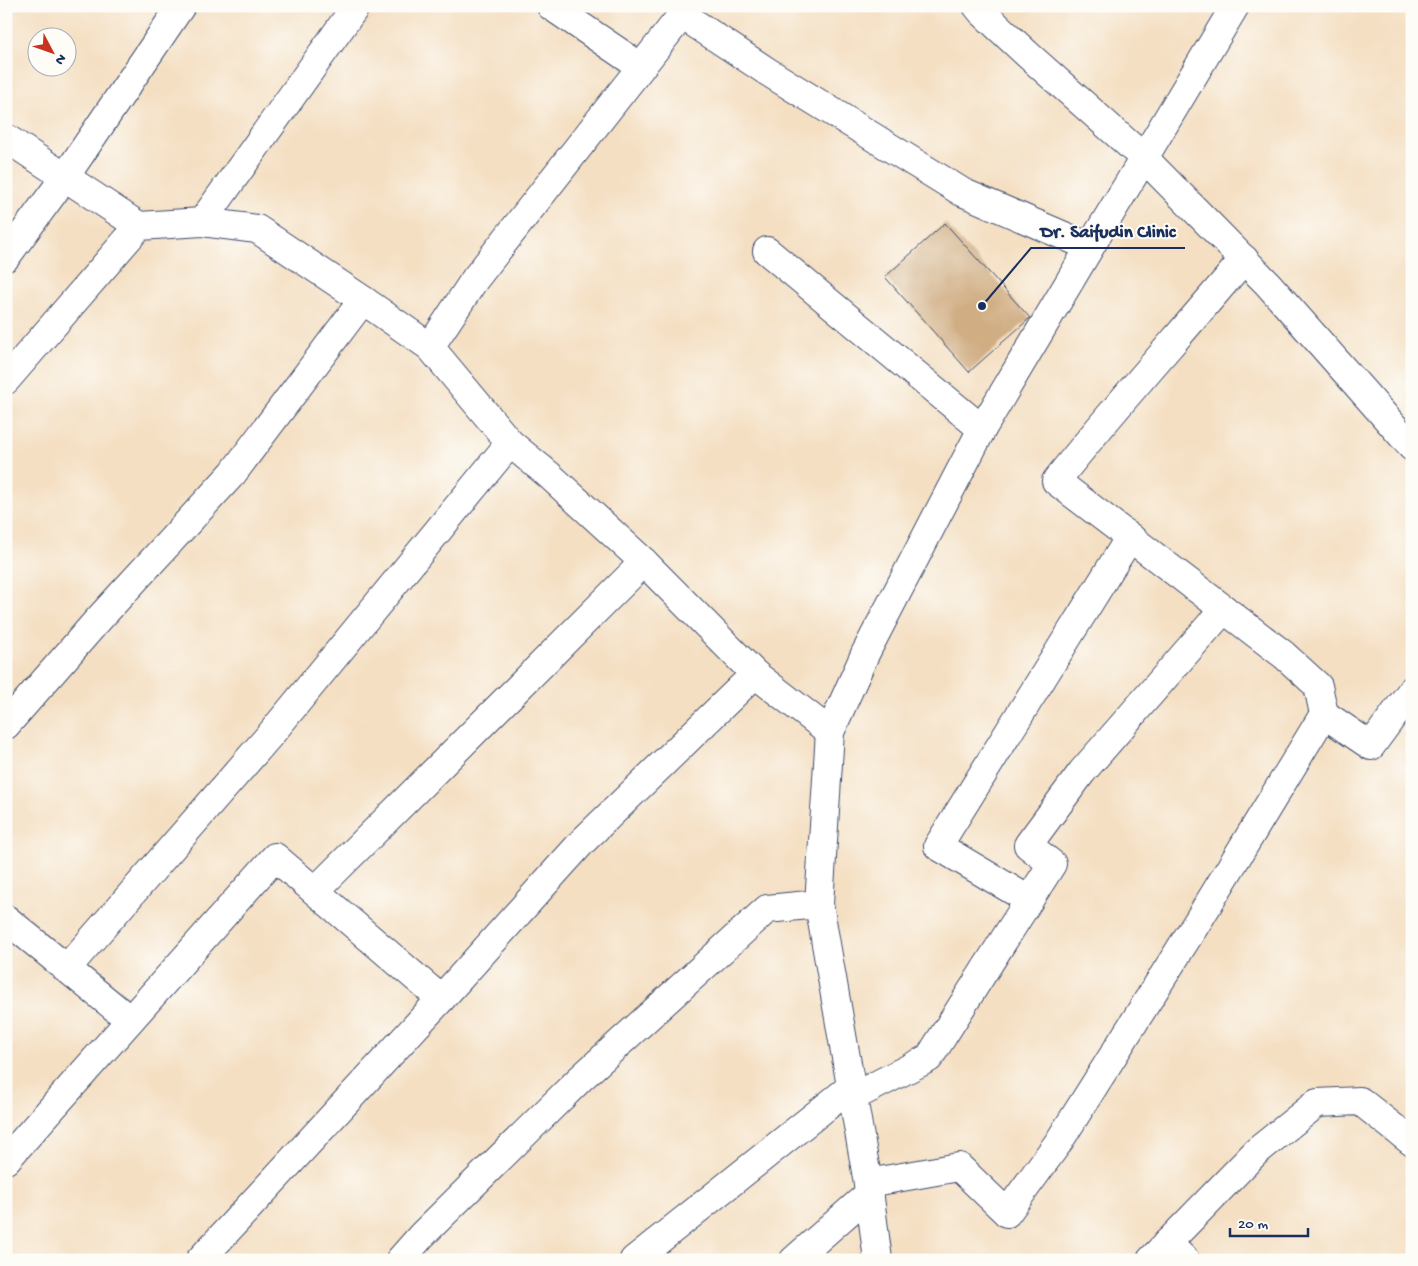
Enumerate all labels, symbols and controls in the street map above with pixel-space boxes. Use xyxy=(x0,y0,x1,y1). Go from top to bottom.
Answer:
north arrow xyxy=(28,28,78,78)
text: N xyxy=(51,50,69,68)
callout: Dr. Saifudin Clinic xyxy=(1031,214,1185,248)
text: Dr. Saifudin Clinic xyxy=(1039,222,1177,245)
scale bar xyxy=(1230,1206,1308,1238)
text: 20 m xyxy=(1238,1216,1268,1234)

